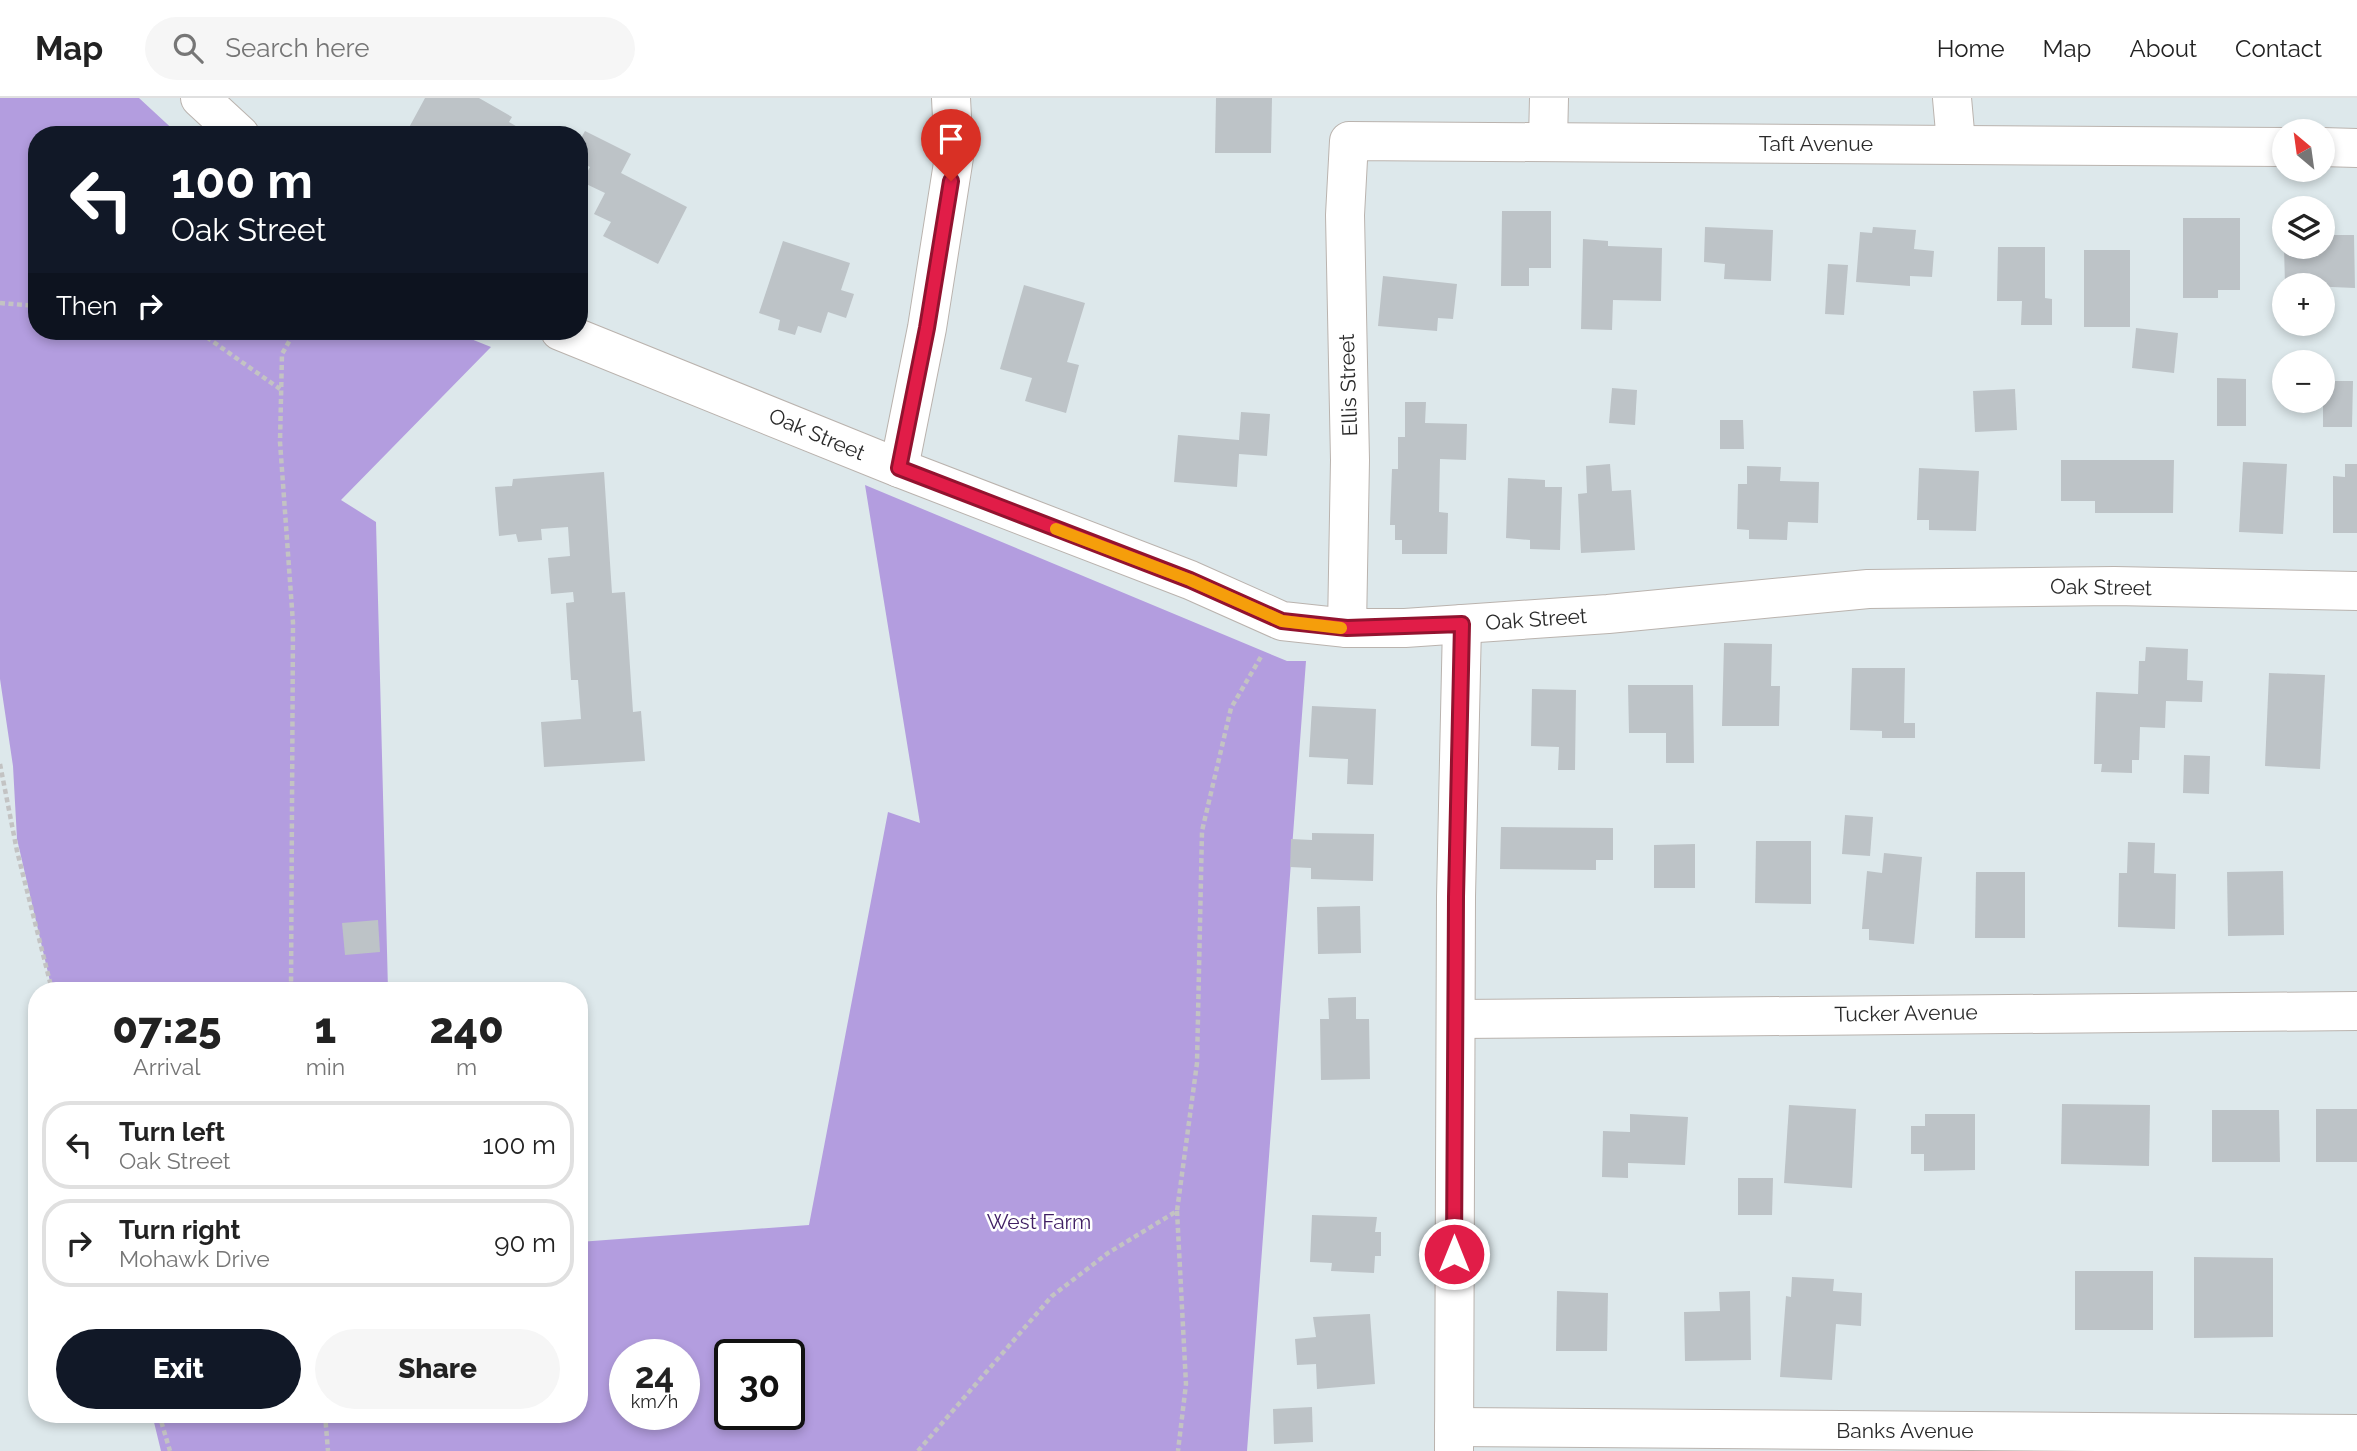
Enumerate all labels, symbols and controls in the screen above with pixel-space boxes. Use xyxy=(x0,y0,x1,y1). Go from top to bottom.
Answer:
search box xyxy=(145,17,635,80)
text: Map xyxy=(35,29,103,68)
icon: search xyxy=(169,29,207,67)
text: Search here xyxy=(225,33,370,63)
text: Home xyxy=(1937,34,2005,63)
text: Map xyxy=(2043,34,2091,63)
text: About xyxy=(2129,34,2197,63)
text: Contact xyxy=(2235,34,2322,63)
pin xyxy=(921,109,981,181)
north arrow xyxy=(2272,119,2334,182)
map controls xyxy=(2272,119,2335,413)
icon: arrive xyxy=(932,120,970,158)
street label: Taft Avenue xyxy=(1759,131,1873,156)
text: 100 m xyxy=(171,152,313,209)
icon: left xyxy=(56,154,147,245)
button: layers xyxy=(2272,196,2335,259)
text: Oak Street xyxy=(171,211,326,248)
button: + xyxy=(2272,273,2335,336)
icon: right xyxy=(131,287,169,325)
text: Then xyxy=(56,291,117,321)
street label: Ellis Street xyxy=(1334,333,1362,437)
button: − xyxy=(2272,350,2335,413)
street label: Oak Street xyxy=(765,403,869,465)
street label: Oak Street xyxy=(2050,574,2152,600)
street label: Oak Street xyxy=(1484,603,1588,635)
street label: Tucker Avenue xyxy=(1834,999,1978,1027)
text: 07:25 xyxy=(112,1004,221,1053)
text: 1 xyxy=(315,1004,336,1053)
text: 240 xyxy=(429,1004,504,1053)
text: Arrival xyxy=(133,1053,201,1080)
text: min xyxy=(306,1053,345,1080)
text: m xyxy=(456,1053,477,1080)
text: Turn left xyxy=(119,1117,225,1147)
icon: left xyxy=(60,1126,98,1164)
text: 100 m xyxy=(483,1130,556,1160)
text: Oak Street xyxy=(119,1147,231,1174)
park label: West Farm xyxy=(987,1209,1091,1234)
text: Turn right xyxy=(119,1215,240,1245)
position arrow xyxy=(1417,1217,1491,1291)
icon: right xyxy=(60,1224,98,1262)
text: 90 m xyxy=(494,1228,556,1258)
text: Mohawk Drive xyxy=(119,1245,270,1272)
button: Exit xyxy=(56,1329,301,1409)
button: Share xyxy=(315,1329,560,1409)
speed limit sign: 30 xyxy=(714,1339,805,1430)
text: 24 xyxy=(635,1355,674,1396)
text: km/h xyxy=(631,1391,678,1412)
street label: Banks Avenue xyxy=(1836,1418,1974,1443)

